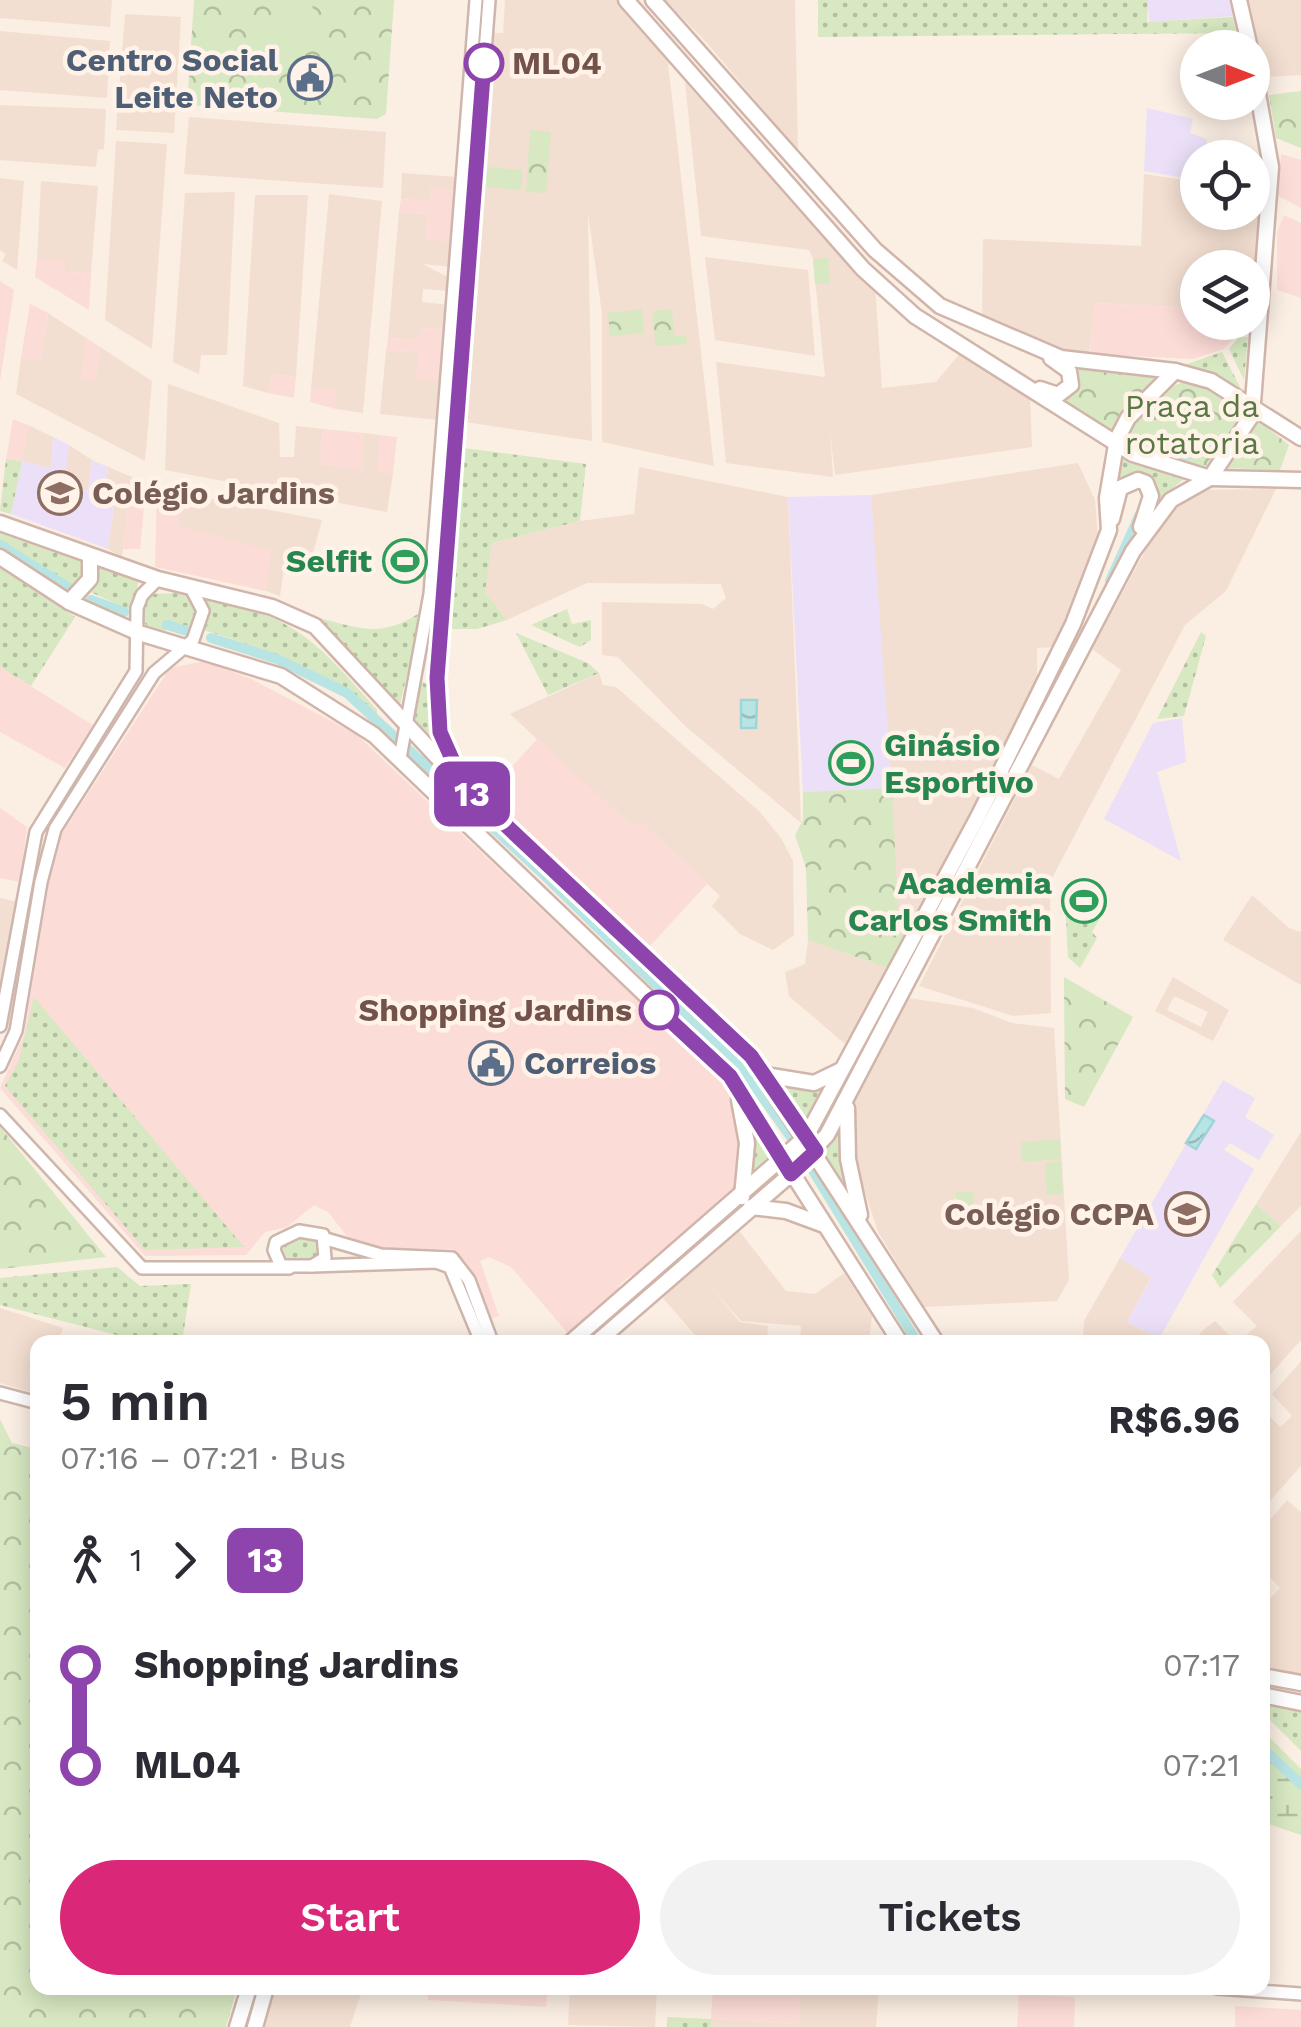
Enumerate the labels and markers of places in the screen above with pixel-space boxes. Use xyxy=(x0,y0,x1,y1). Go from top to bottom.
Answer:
place label: Centro Social Leite Neto xyxy=(66,41,279,116)
marker: ML04 xyxy=(465,44,503,82)
place label: ML04 xyxy=(512,44,602,82)
public building icon: Centro Social Leite Neto xyxy=(287,55,333,101)
school or university icon: Colégio Jardins xyxy=(37,470,83,516)
place label: Colégio Jardins xyxy=(92,474,335,512)
sports icon: Selfit xyxy=(382,538,428,584)
place label: Selfit xyxy=(286,542,372,580)
place label: Ginásio Esportivo xyxy=(884,726,1034,801)
sports icon: Ginásio Esportivo xyxy=(828,740,874,786)
place label: Academia Carlos Smith xyxy=(848,864,1052,939)
sports icon: Academia Carlos Smith xyxy=(1061,878,1107,924)
place label: Shopping Jardins xyxy=(359,991,632,1029)
marker: Shopping Jardins xyxy=(640,991,678,1029)
public building icon: Correios xyxy=(468,1040,514,1086)
place label: Correios xyxy=(524,1044,656,1082)
school or university icon: Colégio CCPA xyxy=(1164,1191,1210,1237)
place label: Colégio CCPA xyxy=(944,1195,1154,1233)

